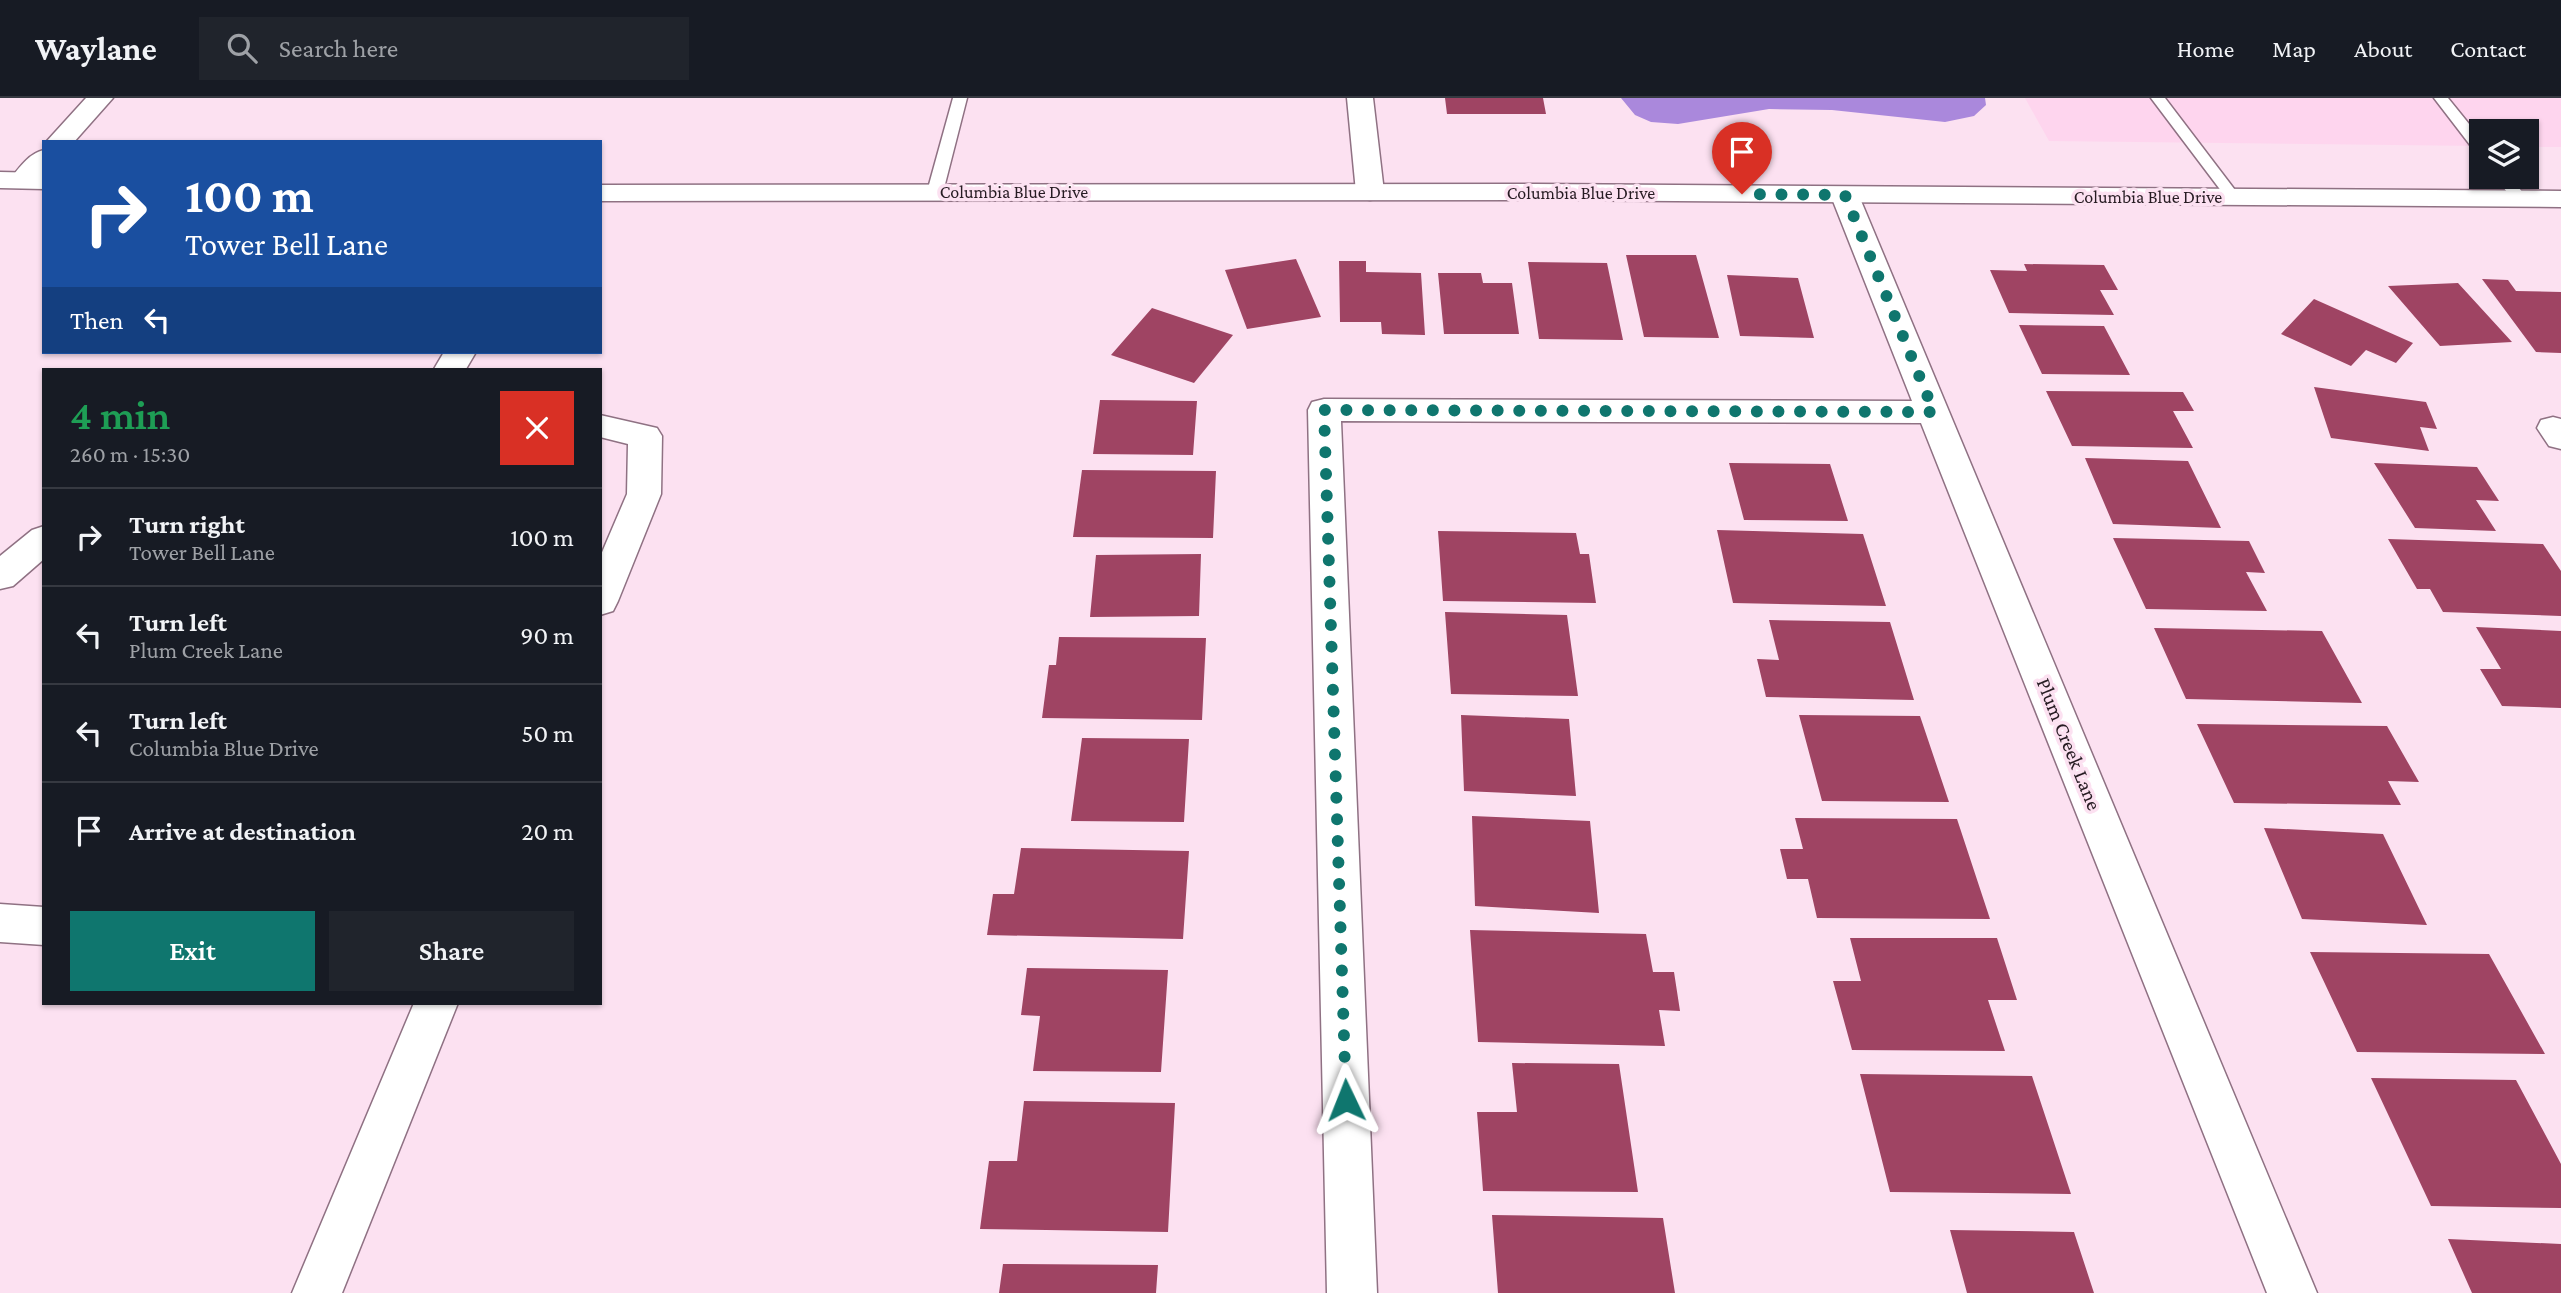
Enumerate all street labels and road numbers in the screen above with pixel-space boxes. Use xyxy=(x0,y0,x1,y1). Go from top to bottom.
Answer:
street label: Columbia Blue Drive xyxy=(940,182,1088,202)
street label: Columbia Blue Drive xyxy=(1507,183,1655,203)
street label: Columbia Blue Drive xyxy=(2074,187,2222,207)
street label: Plum Creek Lane xyxy=(2032,674,2106,814)

